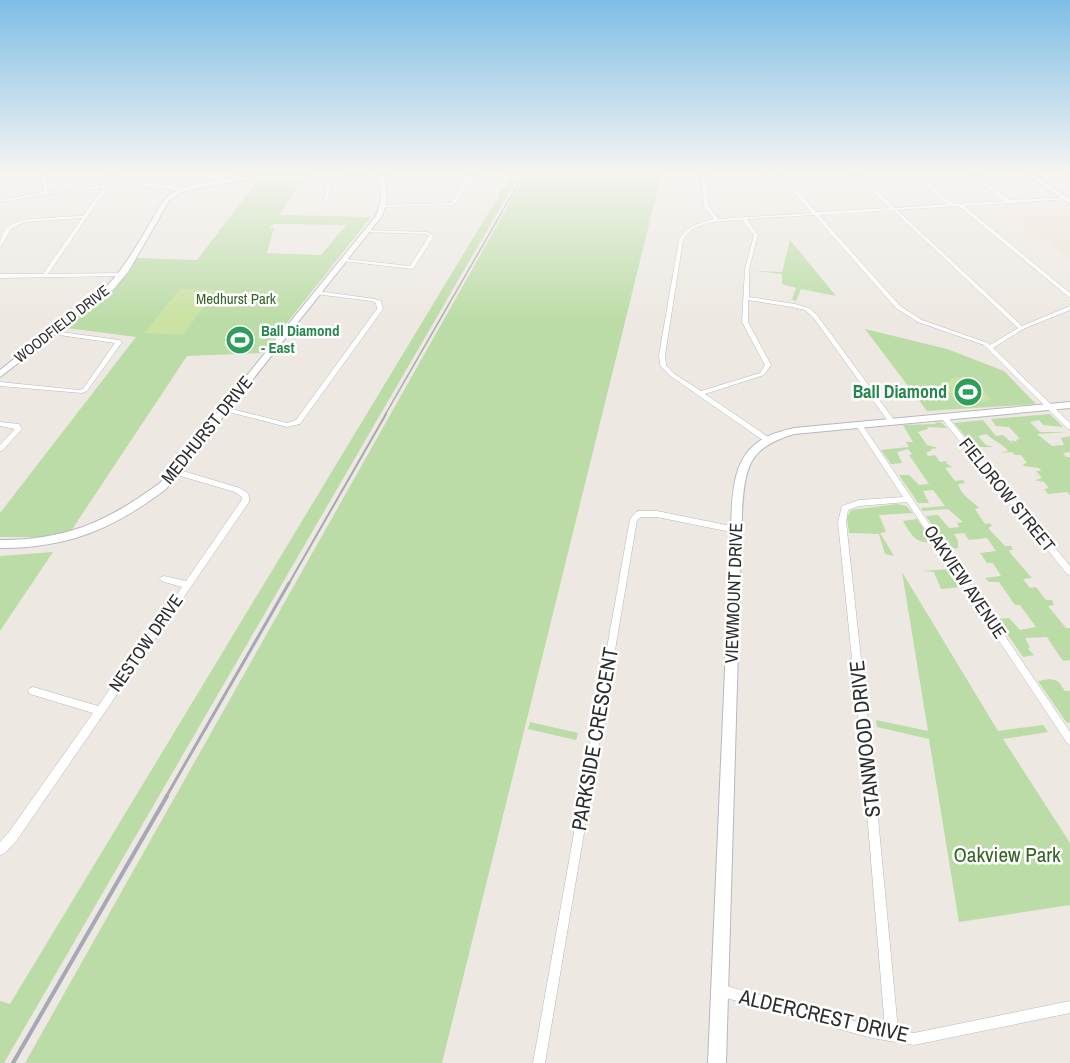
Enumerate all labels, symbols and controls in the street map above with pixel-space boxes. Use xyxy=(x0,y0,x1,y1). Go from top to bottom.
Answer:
street label: WOODFIELD DRIVE xyxy=(10,280,114,367)
park label: Medhurst Park xyxy=(196,288,277,309)
place label: Ball Diamond - East xyxy=(261,320,340,358)
sports icon: Ball Diamond - East xyxy=(224,324,256,356)
street label: MEDHURST DRIVE xyxy=(155,370,258,489)
sports icon: Ball Diamond xyxy=(952,376,984,408)
place label: Ball Diamond xyxy=(853,379,947,404)
street label: FIELDROW STREET xyxy=(954,432,1061,557)
street label: OAKVIEW AVENUE xyxy=(918,520,1013,643)
street label: VIEWMOUNT DRIVE xyxy=(719,522,748,664)
street label: NESTOW DRIVE xyxy=(103,589,188,696)
street label: PARKSIDE CRESCENT xyxy=(564,645,625,833)
street label: STANWOOD DRIVE xyxy=(842,659,887,819)
park label: Oakview Park xyxy=(953,840,1061,869)
street label: ALDERCREST DRIVE xyxy=(736,982,912,1049)

